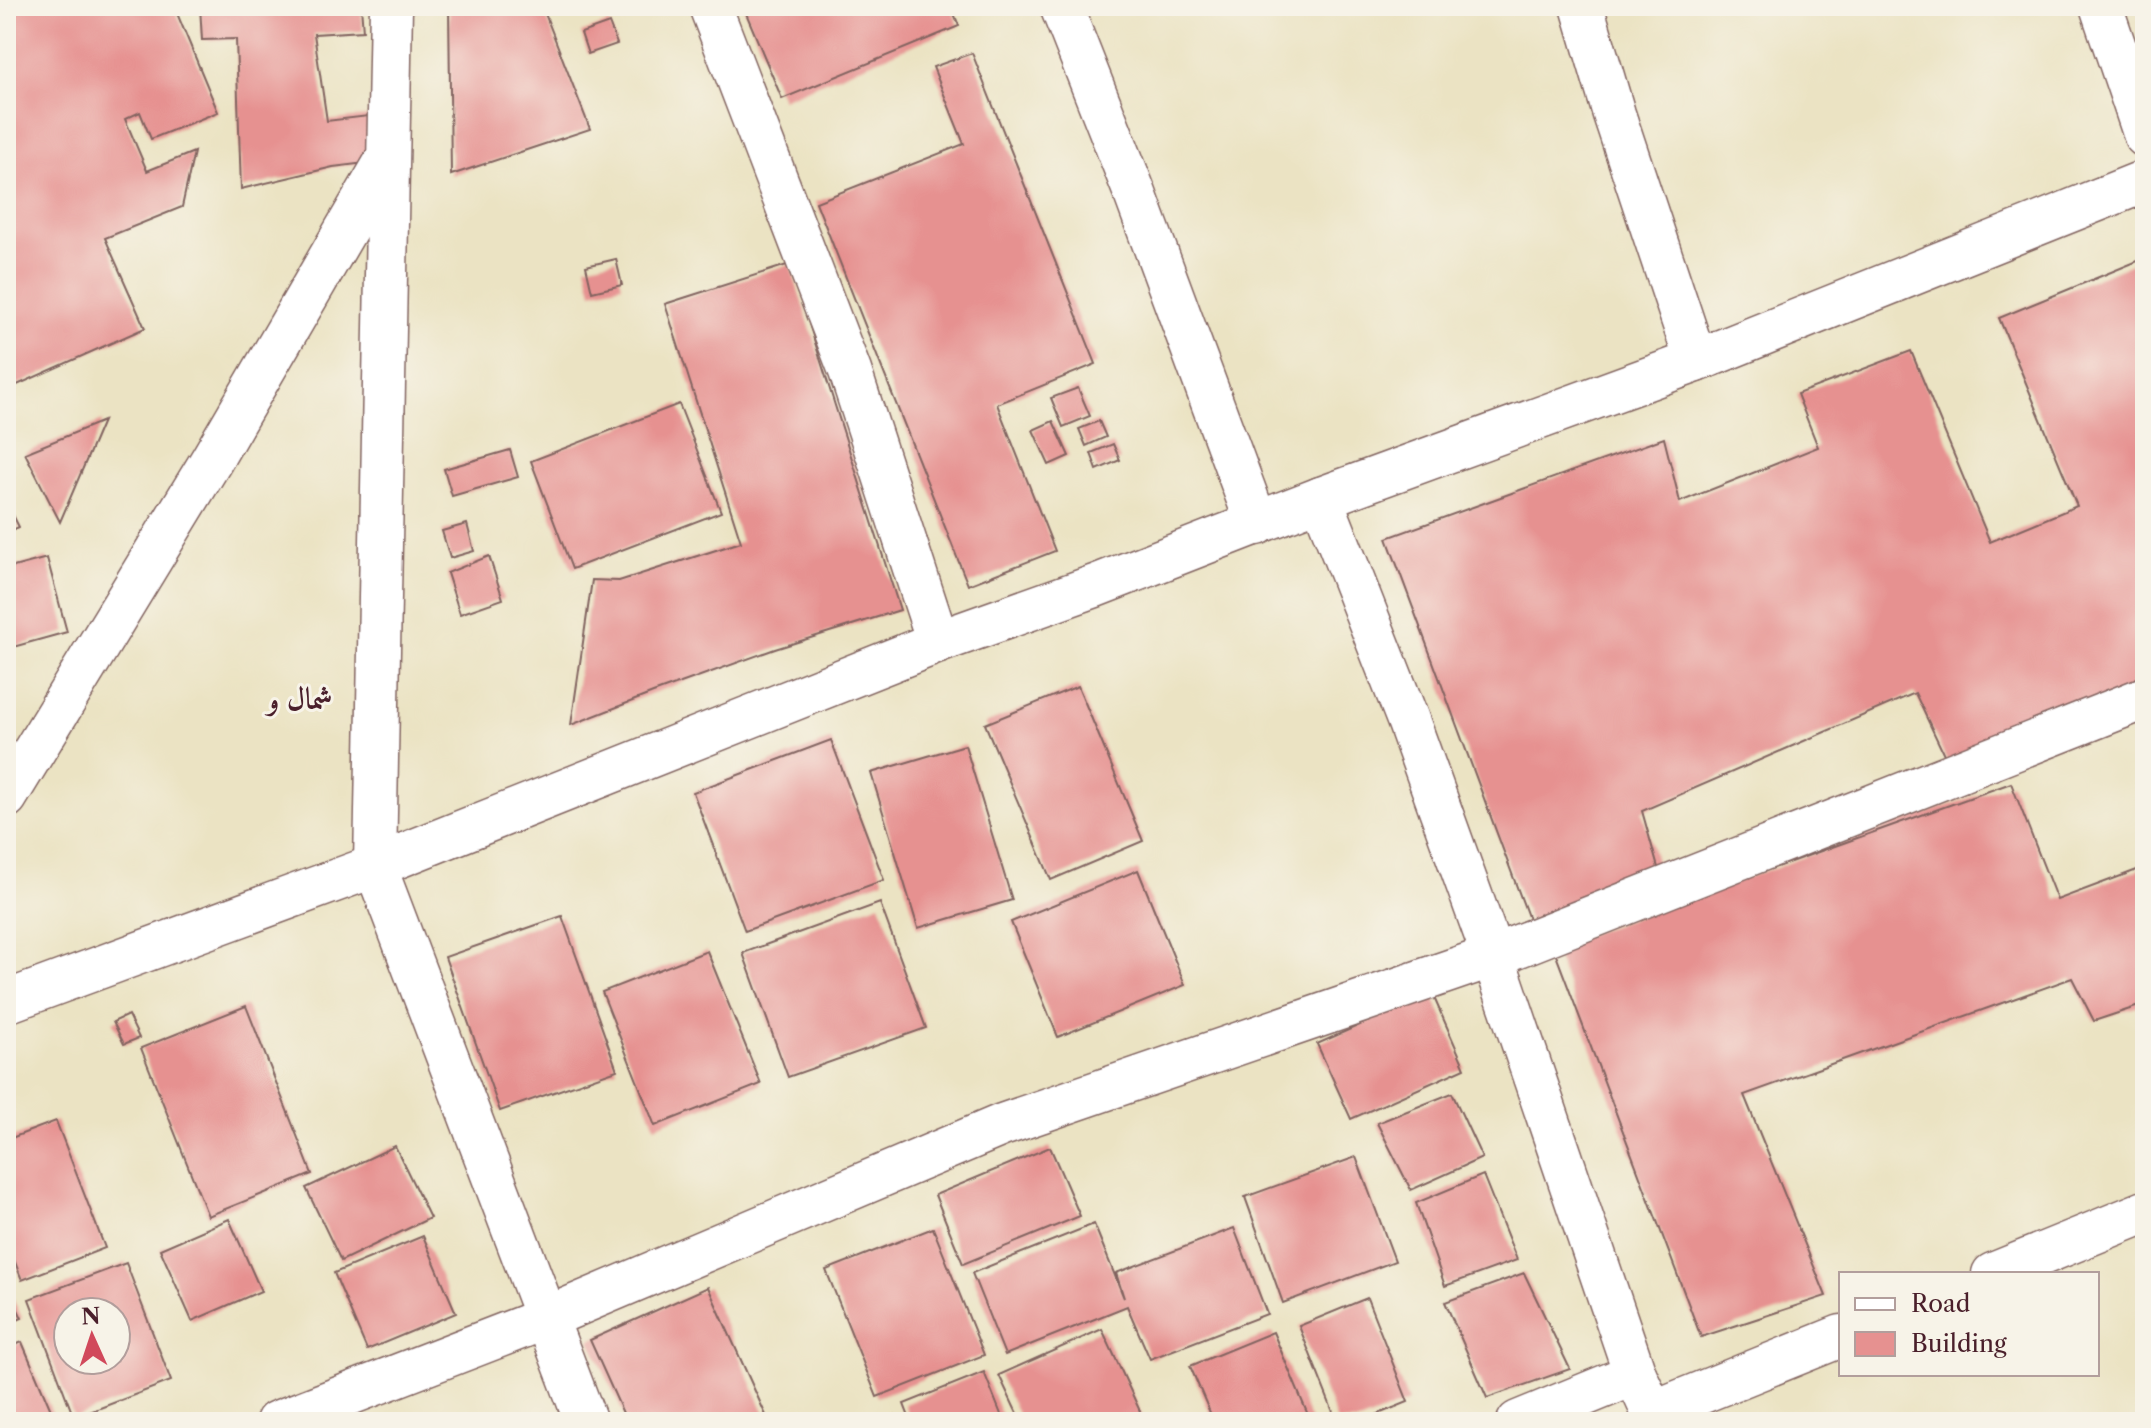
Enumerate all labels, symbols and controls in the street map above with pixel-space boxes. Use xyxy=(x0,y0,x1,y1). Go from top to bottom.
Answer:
district label: شمال و xyxy=(264,680,333,717)
legend xyxy=(1839,1272,2099,1376)
text: Road xyxy=(1911,1289,1971,1318)
north arrow xyxy=(52,1296,132,1376)
text: N xyxy=(81,1303,101,1331)
text: Building xyxy=(1911,1329,2007,1358)

